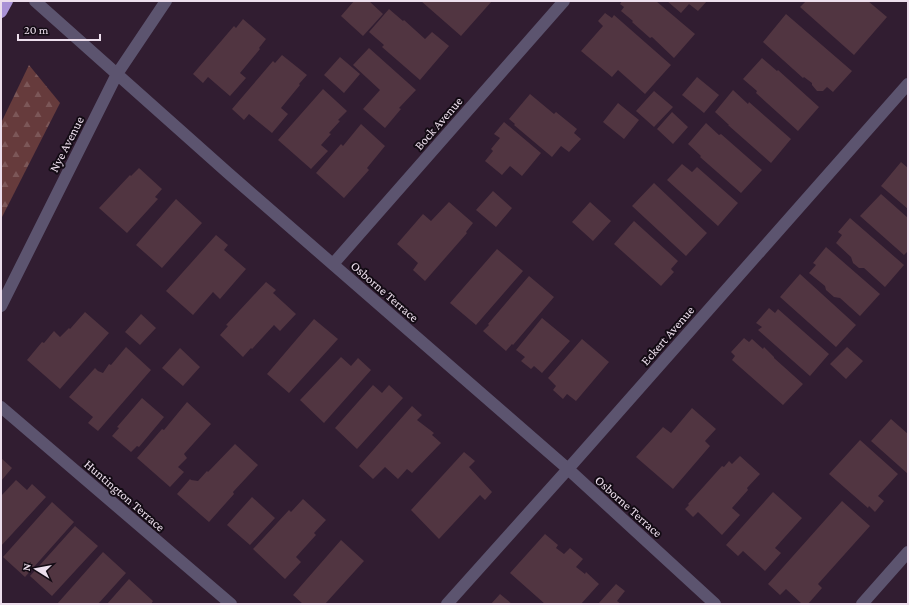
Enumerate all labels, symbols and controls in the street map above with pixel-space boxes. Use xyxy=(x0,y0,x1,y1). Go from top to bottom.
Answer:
scale bar xyxy=(18,16,100,42)
text: 20 m xyxy=(24,23,49,37)
street label: Bock Avenue xyxy=(411,93,466,153)
street label: Nye Avenue xyxy=(46,114,87,175)
street label: Osborne Terrace xyxy=(348,258,422,325)
street label: Eckert Avenue xyxy=(637,302,697,368)
street label: Huntington Terrace xyxy=(81,456,168,535)
street label: Osborne Terrace xyxy=(592,472,665,541)
north arrow xyxy=(16,549,56,589)
text: N xyxy=(20,562,33,572)

